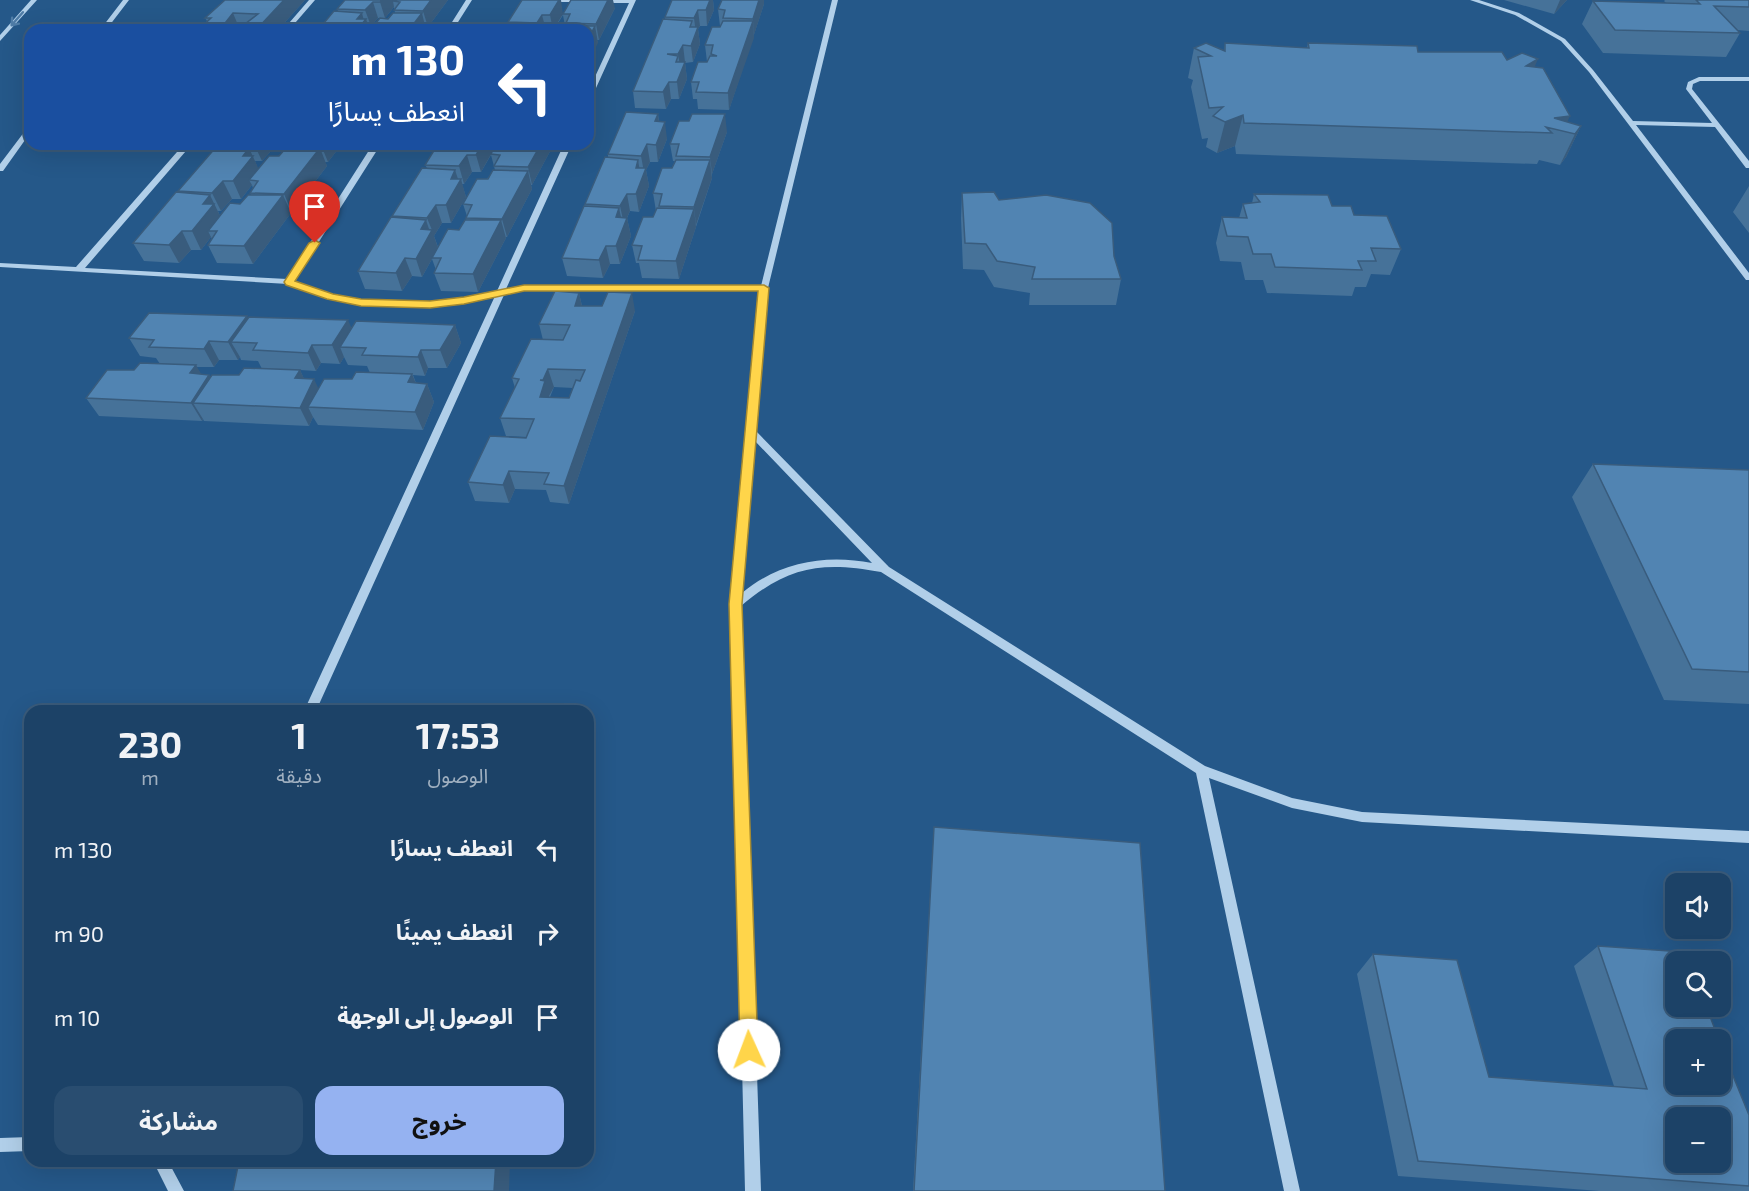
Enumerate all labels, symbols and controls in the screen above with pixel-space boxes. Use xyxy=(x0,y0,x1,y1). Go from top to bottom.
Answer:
one-way arrow xyxy=(10,12,24,27)
text: 130 m xyxy=(350,33,465,83)
icon: left xyxy=(486,48,564,126)
text: انعطف يسارًا xyxy=(328,94,465,126)
pin xyxy=(289,181,340,243)
icon: arrive xyxy=(298,190,331,223)
text: 1 xyxy=(291,713,307,756)
text: 17:53 xyxy=(416,713,500,756)
text: 230 xyxy=(118,722,182,765)
text: دقيقة xyxy=(276,763,322,787)
text: الوصول xyxy=(427,763,488,787)
text: m xyxy=(141,765,159,789)
icon: left xyxy=(531,833,564,866)
text: انعطف يسارًا xyxy=(390,834,513,860)
text: 130 m xyxy=(54,836,112,862)
map controls xyxy=(1665,873,1731,1173)
button: sound xyxy=(1665,873,1731,939)
icon: right xyxy=(531,917,564,950)
text: انعطف يمينًا xyxy=(396,918,513,944)
text: 90 m xyxy=(54,920,104,946)
button: search xyxy=(1665,951,1731,1017)
icon: arrive xyxy=(531,1001,564,1034)
text: الوصول إلى الوجهة xyxy=(337,1002,513,1028)
text: 10 m xyxy=(54,1004,100,1030)
position arrow xyxy=(717,1018,781,1082)
button: + xyxy=(1665,1029,1731,1095)
button: مشاركة xyxy=(54,1086,303,1155)
button: خروج xyxy=(315,1086,564,1155)
button: − xyxy=(1665,1107,1731,1173)

